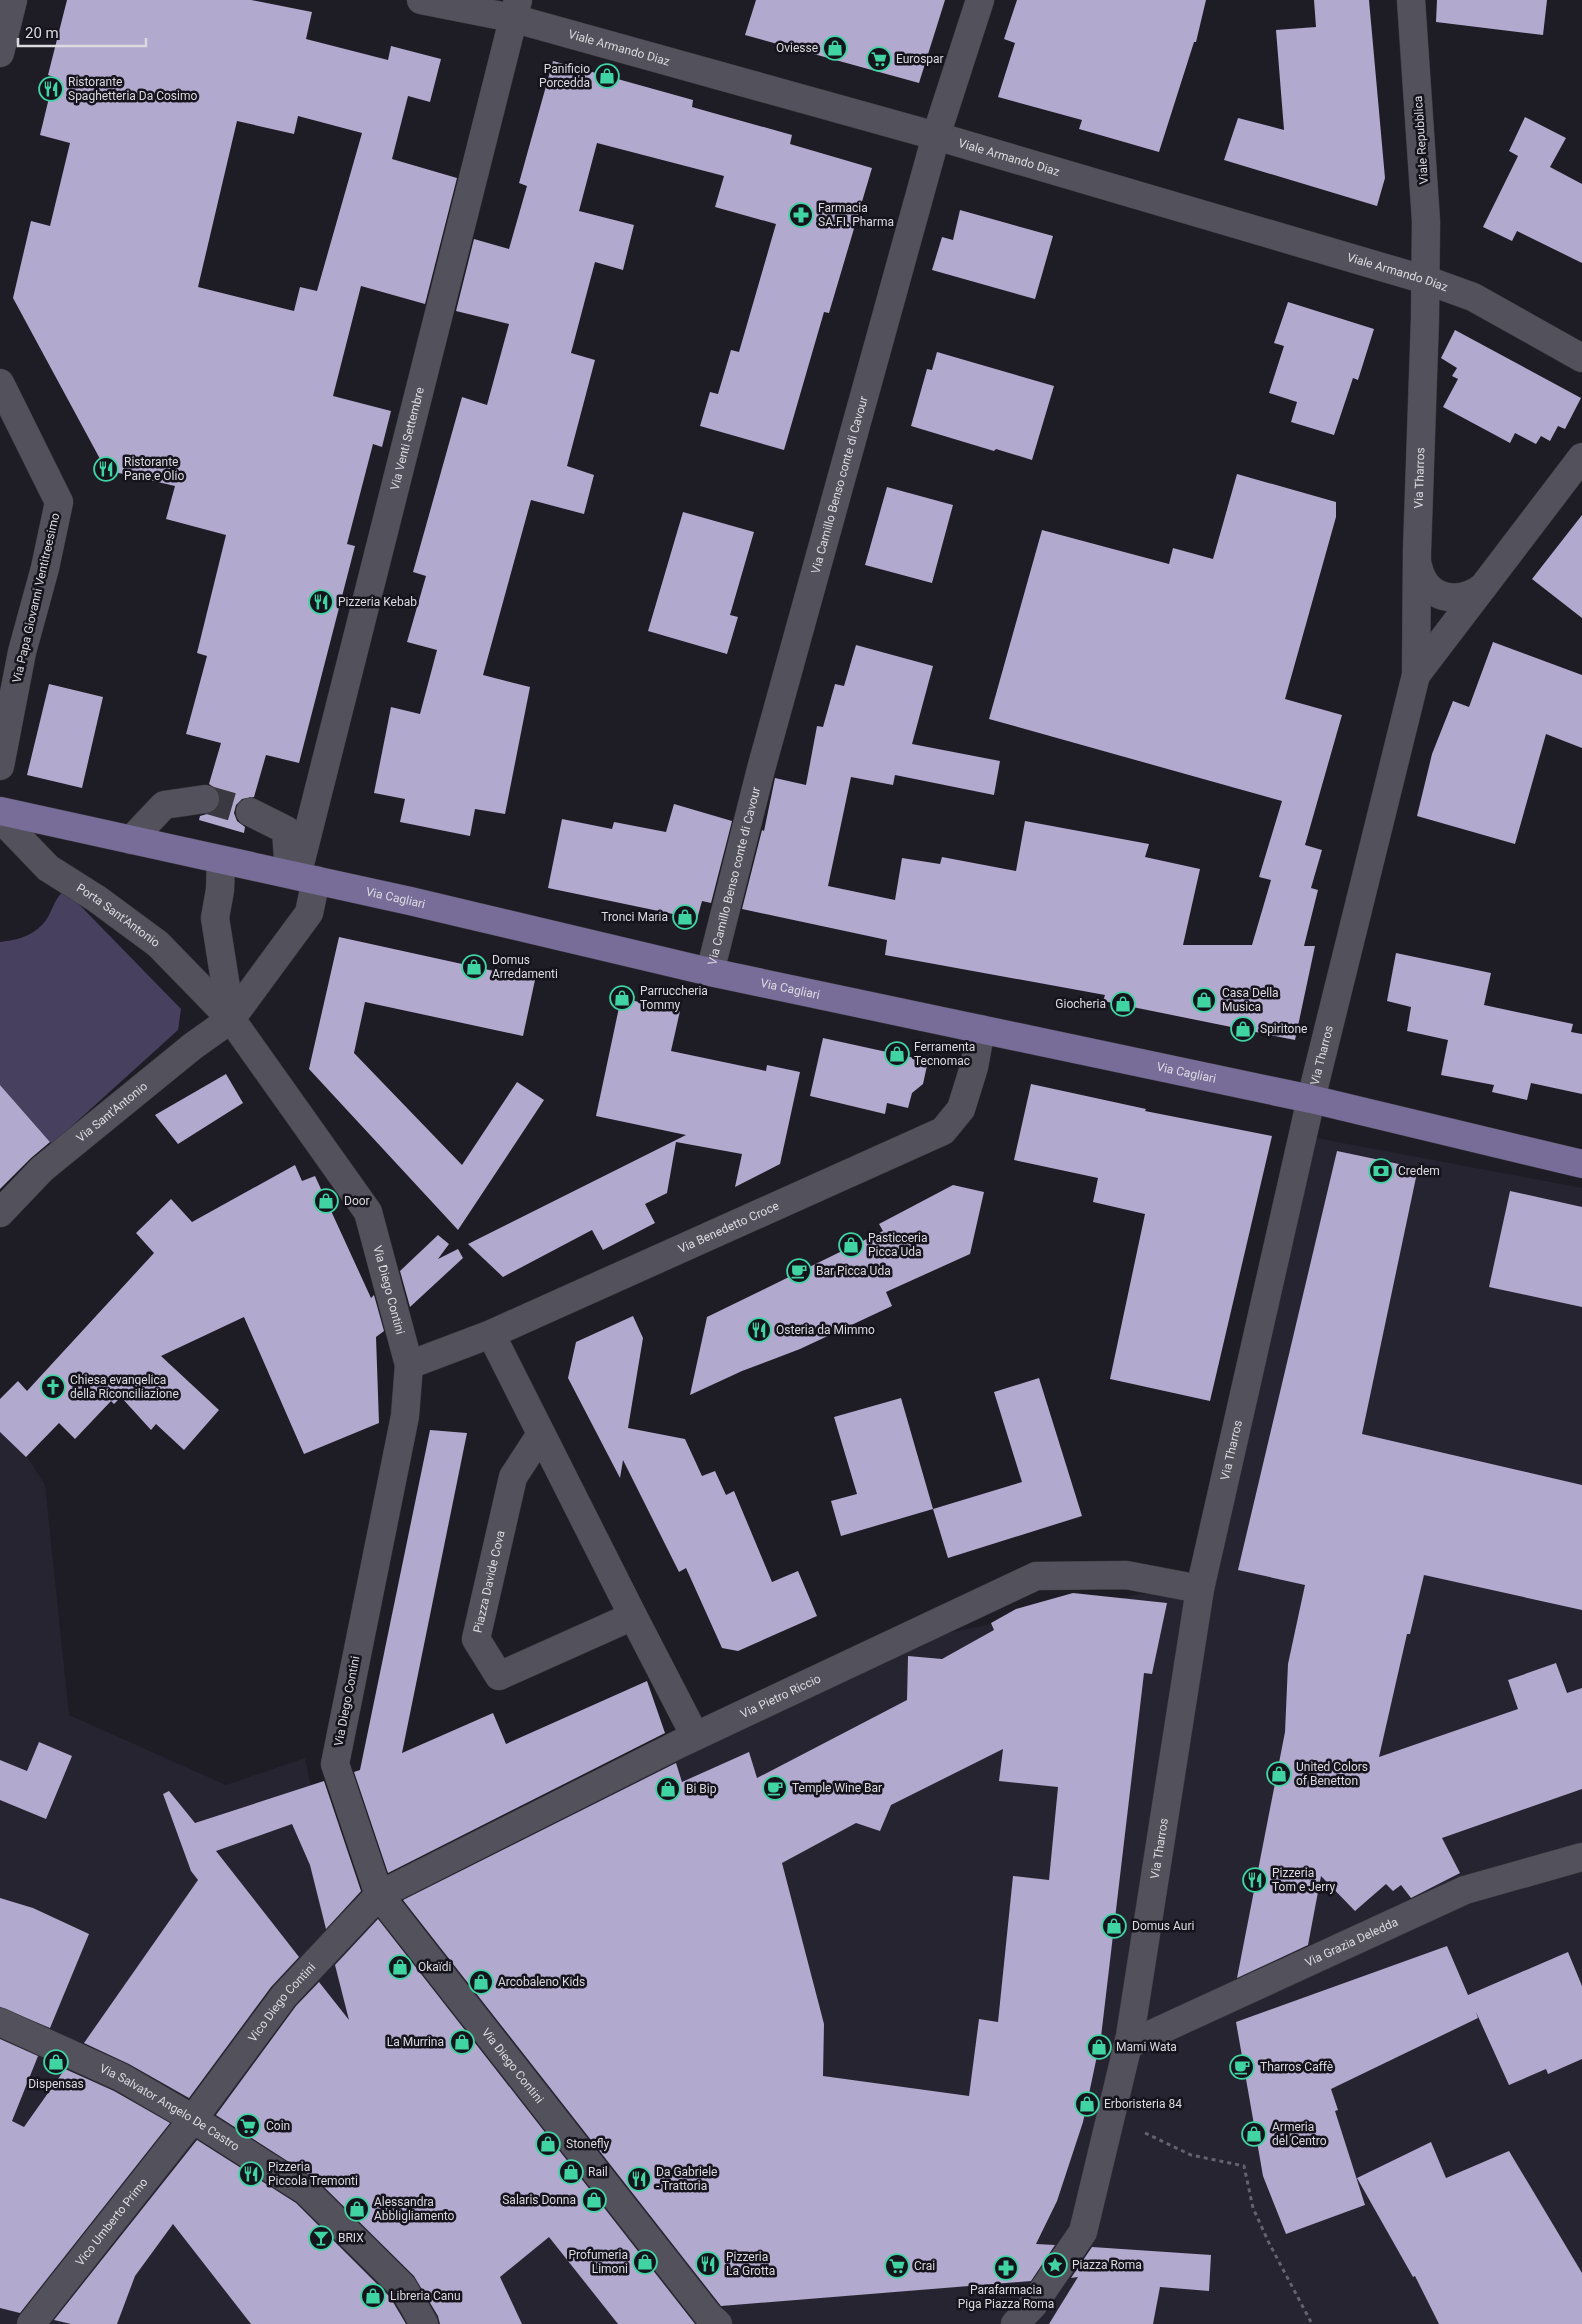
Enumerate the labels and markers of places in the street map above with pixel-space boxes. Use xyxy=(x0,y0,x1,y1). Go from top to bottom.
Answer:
shop icon: Oviesse xyxy=(822,35,848,61)
place label: Oviesse xyxy=(776,41,818,55)
supermarket icon: Eurospar xyxy=(866,46,892,72)
place label: Eurospar xyxy=(896,52,944,66)
place label: Panificio Porcedda xyxy=(539,62,590,90)
shop icon: Panificio Porcedda xyxy=(594,63,620,89)
place label: Ristorante Spaghetteria Da Cosimo xyxy=(68,75,197,103)
restaurant icon: Ristorante Spaghetteria Da Cosimo xyxy=(38,76,64,102)
place label: Farmacia SA.FI. Pharma xyxy=(818,201,894,229)
pharmacy icon: Farmacia SA.FI. Pharma xyxy=(788,202,814,228)
place label: Ristorante Pane e Olio xyxy=(124,455,184,483)
restaurant icon: Ristorante Pane e Olio xyxy=(93,456,119,482)
restaurant icon: Pizzeria Kebab xyxy=(308,589,334,615)
place label: Pizzeria Kebab xyxy=(338,595,417,609)
shop icon: Tronci Maria xyxy=(672,904,698,930)
place label: Tronci Maria xyxy=(601,910,668,924)
place label: Domus Arredamenti xyxy=(492,953,558,981)
shop icon: Domus Arredamenti xyxy=(461,954,487,980)
place label: Parruccheria Tommy xyxy=(640,984,708,1012)
shop icon: Parruccheria Tommy xyxy=(609,985,635,1011)
place label: Casa Della Musica xyxy=(1222,986,1279,1014)
shop icon: Casa Della Musica xyxy=(1191,987,1217,1013)
shop icon: Giocheria xyxy=(1110,991,1136,1017)
place label: Giocheria xyxy=(1055,997,1106,1011)
shop icon: Spiritone xyxy=(1230,1016,1256,1042)
place label: Spiritone xyxy=(1260,1022,1307,1036)
place label: Ferramenta Tecnomac xyxy=(914,1040,975,1068)
shop icon: Ferramenta Tecnomac xyxy=(884,1041,910,1067)
bank icon: Credem xyxy=(1368,1158,1394,1184)
place label: Credem xyxy=(1398,1164,1440,1178)
shop icon: Door xyxy=(313,1188,339,1214)
place label: Door xyxy=(344,1194,370,1208)
place label: Pasticceria Picca Uda xyxy=(868,1231,928,1259)
shop icon: Pasticceria Picca Uda xyxy=(838,1232,864,1258)
cafe icon: Bar Picca Uda xyxy=(786,1258,812,1284)
place label: Bar Picca Uda xyxy=(816,1264,891,1278)
restaurant icon: Osteria da Mimmo xyxy=(746,1317,772,1343)
place label: Osteria da Mimmo xyxy=(776,1323,875,1337)
place label: Chiesa evangelica della Riconciliazione xyxy=(70,1373,179,1401)
church icon: Chiesa evangelica della Riconciliazione xyxy=(40,1374,66,1400)
place label: United Colors of Benetton xyxy=(1296,1760,1368,1788)
shop icon: United Colors of Benetton xyxy=(1266,1761,1292,1787)
cafe icon: Temple Wine Bar xyxy=(762,1775,788,1801)
shop icon: Bi Bip xyxy=(655,1776,681,1802)
place label: Temple Wine Bar xyxy=(792,1781,882,1795)
place label: Bi Bip xyxy=(686,1782,717,1796)
place label: Pizzeria Tom e Jerry xyxy=(1272,1866,1335,1894)
restaurant icon: Pizzeria Tom e Jerry xyxy=(1242,1867,1268,1893)
shop icon: Domus Auri xyxy=(1101,1913,1127,1939)
place label: Domus Auri xyxy=(1132,1919,1194,1933)
shop icon: Okaïdi xyxy=(387,1954,413,1980)
place label: Okaïdi xyxy=(418,1960,452,1974)
shop icon: Arcobaleno Kids xyxy=(468,1969,494,1995)
place label: Arcobaleno Kids xyxy=(498,1975,585,1989)
shop icon: La Murrina xyxy=(449,2029,475,2055)
shop icon: Mami Wata xyxy=(1086,2034,1112,2060)
place label: La Murrina xyxy=(387,2035,444,2049)
place label: Mami Wata xyxy=(1116,2040,1177,2054)
shop icon: Dispensas xyxy=(43,2049,69,2075)
cafe icon: Tharros Caffè xyxy=(1229,2054,1255,2080)
place label: Tharros Caffè xyxy=(1260,2060,1333,2074)
place label: Dispensas xyxy=(28,2077,84,2091)
shop icon: Erboristeria 84 xyxy=(1074,2091,1100,2117)
place label: Erboristeria 84 xyxy=(1104,2097,1182,2111)
supermarket icon: Coin xyxy=(235,2113,261,2139)
place label: Coin xyxy=(266,2119,290,2133)
place label: Armeria del Centro xyxy=(1272,2120,1327,2148)
shop icon: Armeria del Centro xyxy=(1241,2121,1267,2147)
shop icon: Stonefly xyxy=(535,2131,561,2157)
place label: Stonefly xyxy=(566,2137,610,2151)
shop icon: Rail xyxy=(558,2159,584,2185)
place label: Pizzeria Piccola Tremonti xyxy=(268,2160,358,2188)
restaurant icon: Pizzeria Piccola Tremonti xyxy=(238,2161,264,2187)
place label: Rail xyxy=(588,2165,608,2179)
place label: Da Gabriele - Trattoria xyxy=(656,2165,717,2193)
restaurant icon: Da Gabriele - Trattoria xyxy=(626,2166,652,2192)
shop icon: Salaris Donna xyxy=(581,2187,607,2213)
place label: Salaris Donna xyxy=(502,2193,576,2207)
place label: Alessandra Abbligliamento xyxy=(374,2195,455,2223)
shop icon: Alessandra Abbligliamento xyxy=(344,2196,370,2222)
bar icon: BRIX xyxy=(308,2225,334,2251)
place label: BRIX xyxy=(338,2231,364,2245)
place label: Profumeria Limoni xyxy=(568,2248,628,2276)
shop icon: Profumeria Limoni xyxy=(632,2249,658,2275)
place label: Pizzeria La Grotta xyxy=(726,2250,775,2278)
restaurant icon: Pizzeria La Grotta xyxy=(695,2251,721,2277)
place icon: Piazza Roma xyxy=(1042,2252,1068,2278)
supermarket icon: Crai xyxy=(884,2253,910,2279)
pharmacy icon: Parafarmacia Piga Piazza Roma xyxy=(993,2255,1019,2281)
place label: Piazza Roma xyxy=(1072,2258,1142,2272)
place label: Crai xyxy=(914,2259,935,2273)
shop icon: Libreria Canu xyxy=(360,2283,386,2309)
place label: Parafarmacia Piga Piazza Roma xyxy=(958,2283,1054,2311)
place label: Libreria Canu xyxy=(390,2289,461,2303)

